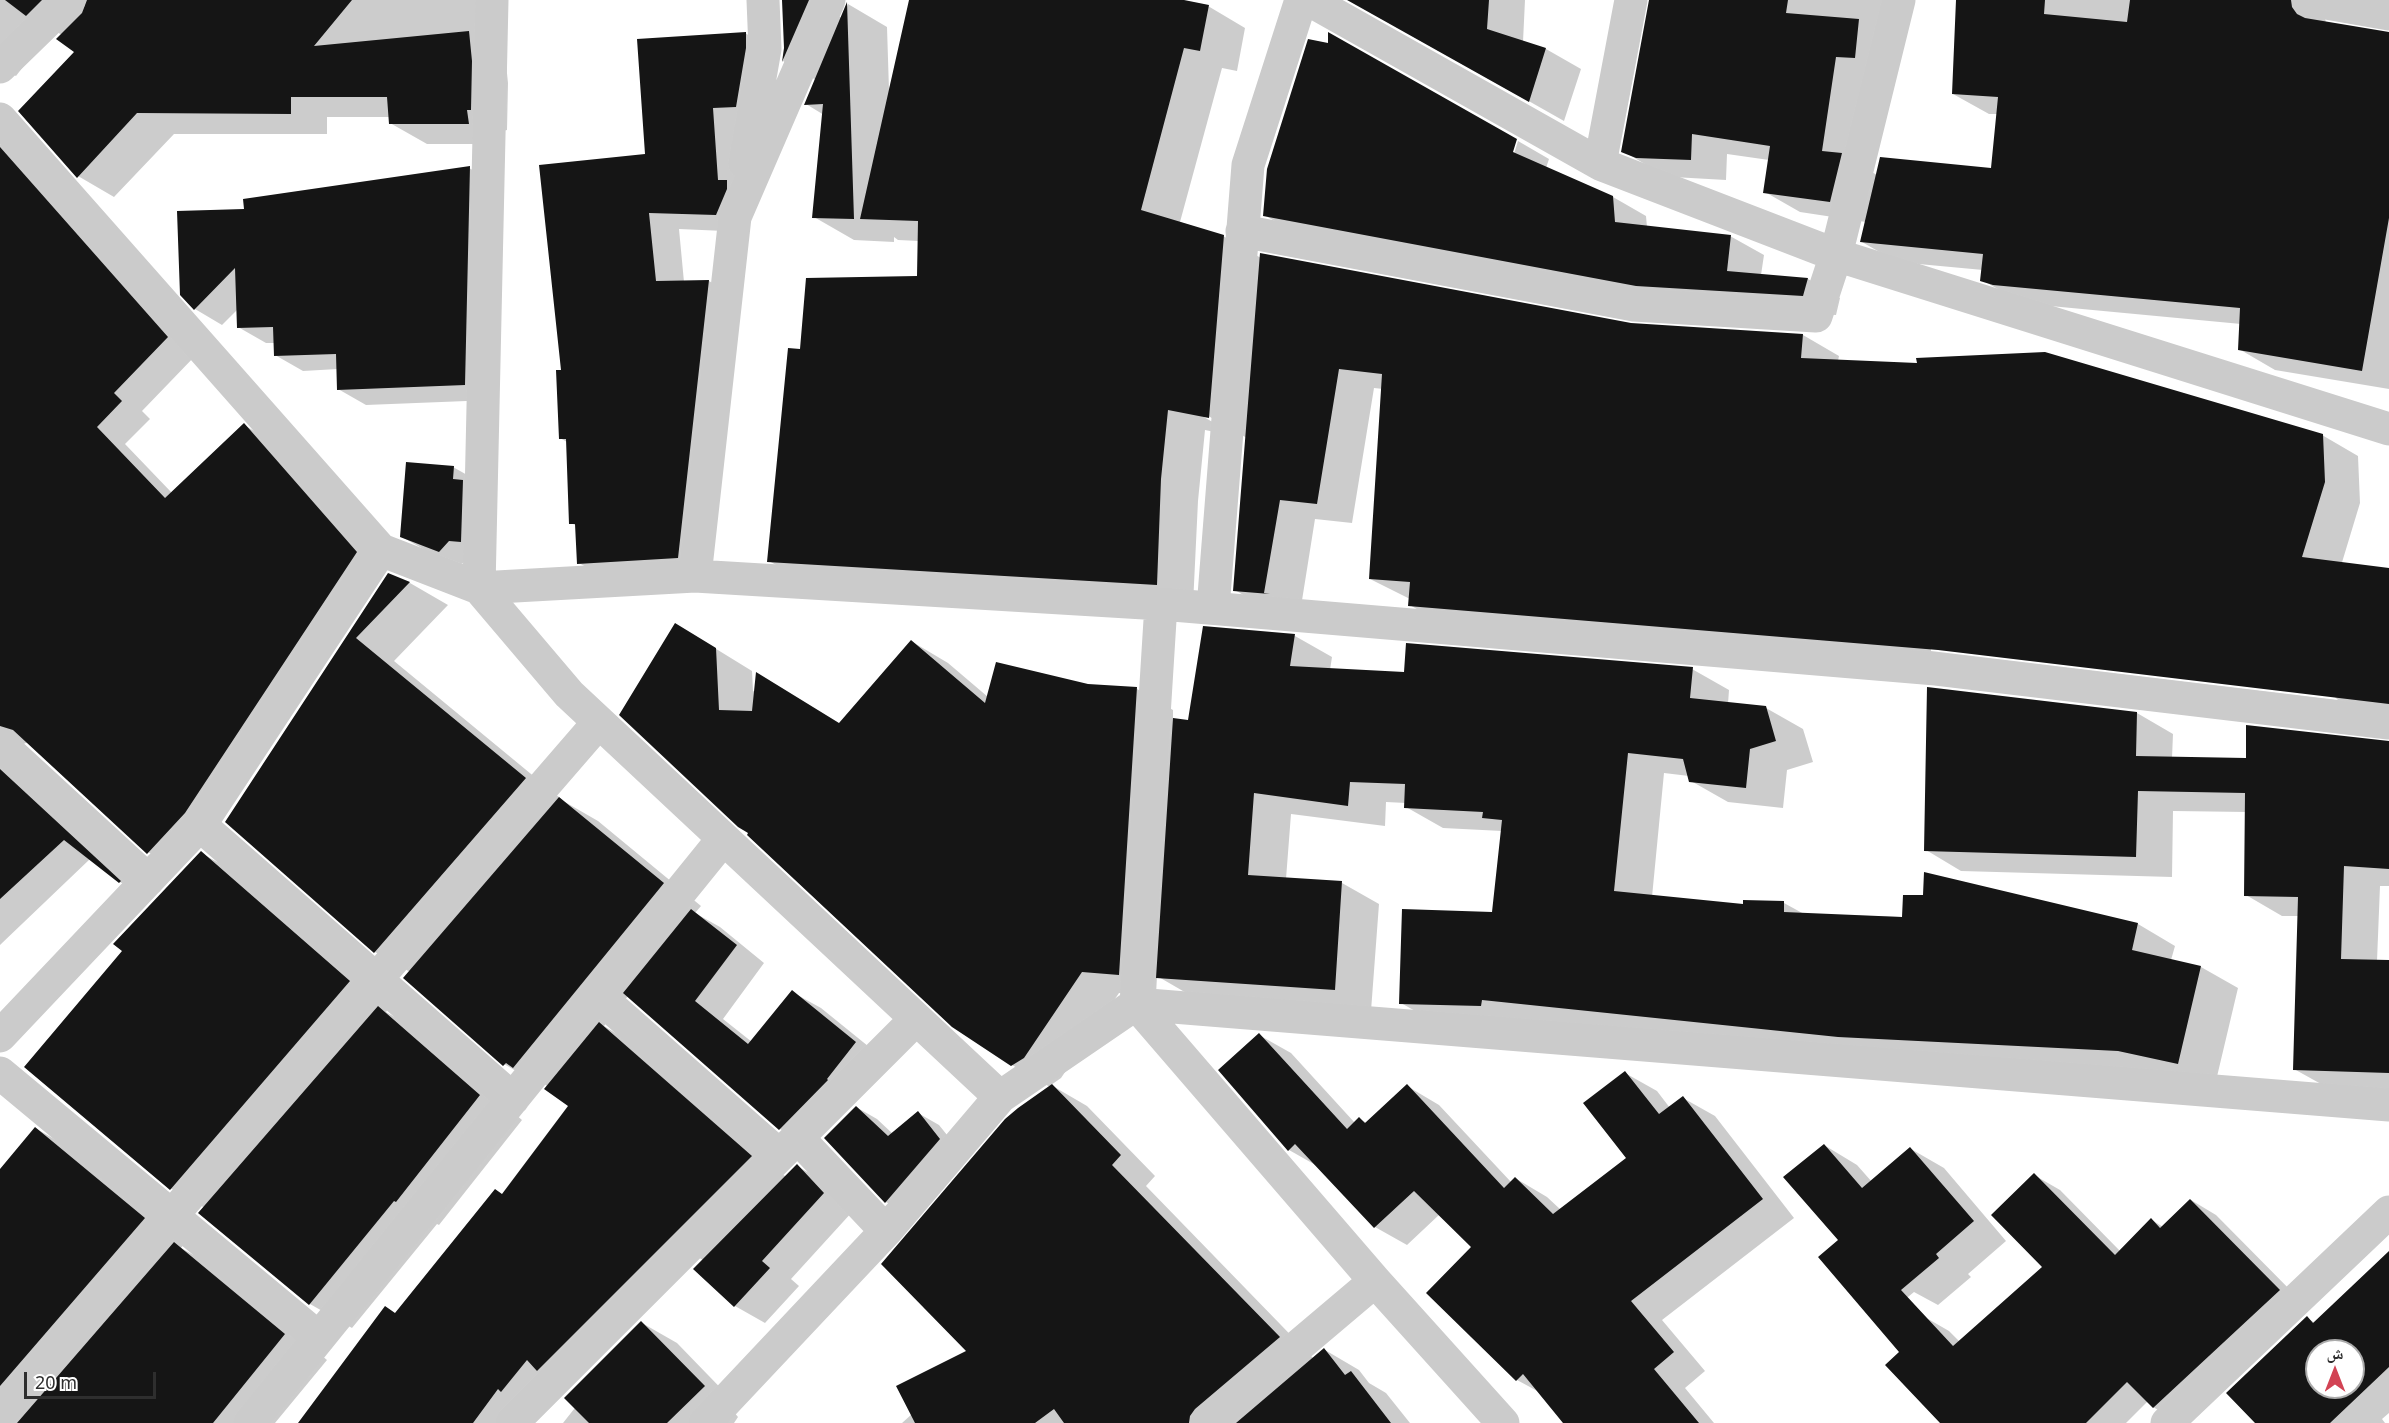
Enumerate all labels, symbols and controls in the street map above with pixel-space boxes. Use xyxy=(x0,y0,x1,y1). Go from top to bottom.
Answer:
north arrow xyxy=(2305,1339,2365,1399)
text: ش xyxy=(2327,1342,2343,1364)
scale bar xyxy=(27,1360,159,1398)
text: 20 m xyxy=(35,1370,77,1394)

